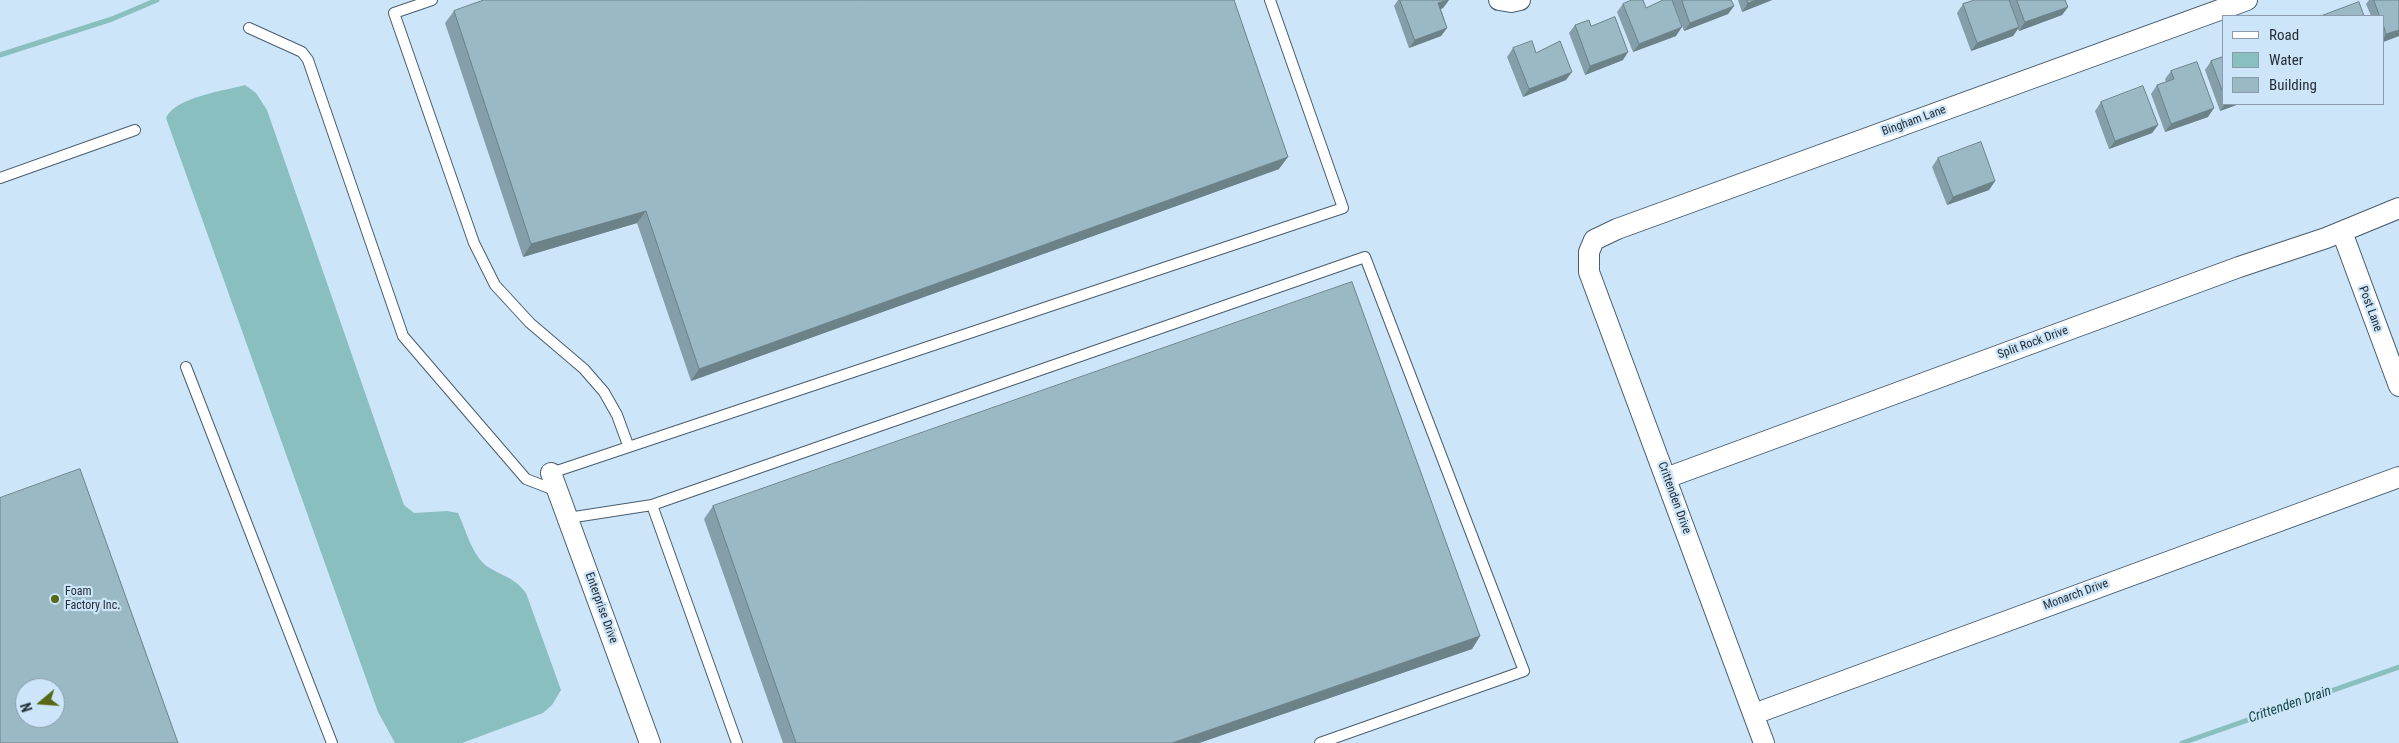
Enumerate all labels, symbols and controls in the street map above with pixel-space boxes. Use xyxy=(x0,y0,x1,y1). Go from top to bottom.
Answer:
legend xyxy=(2222,15,2384,105)
text: Road xyxy=(2269,26,2299,44)
text: Water xyxy=(2269,51,2303,69)
text: Building xyxy=(2269,76,2317,94)
street label: Bingham Lane xyxy=(1880,103,1948,139)
street label: Post Lane xyxy=(2355,284,2385,334)
street label: Split Rock Drive xyxy=(1996,324,2070,362)
street label: Crittenden Drive xyxy=(1654,460,1694,536)
street label: Enterprise Drive xyxy=(581,570,621,646)
street label: Monarch Drive xyxy=(2041,577,2111,613)
place label: Foam Factory Inc. xyxy=(65,585,120,613)
marker: Foam Factory Inc. xyxy=(49,593,61,605)
north arrow xyxy=(15,678,65,728)
water label: Crittenden Drain xyxy=(2246,683,2334,727)
text: N xyxy=(18,701,36,714)

